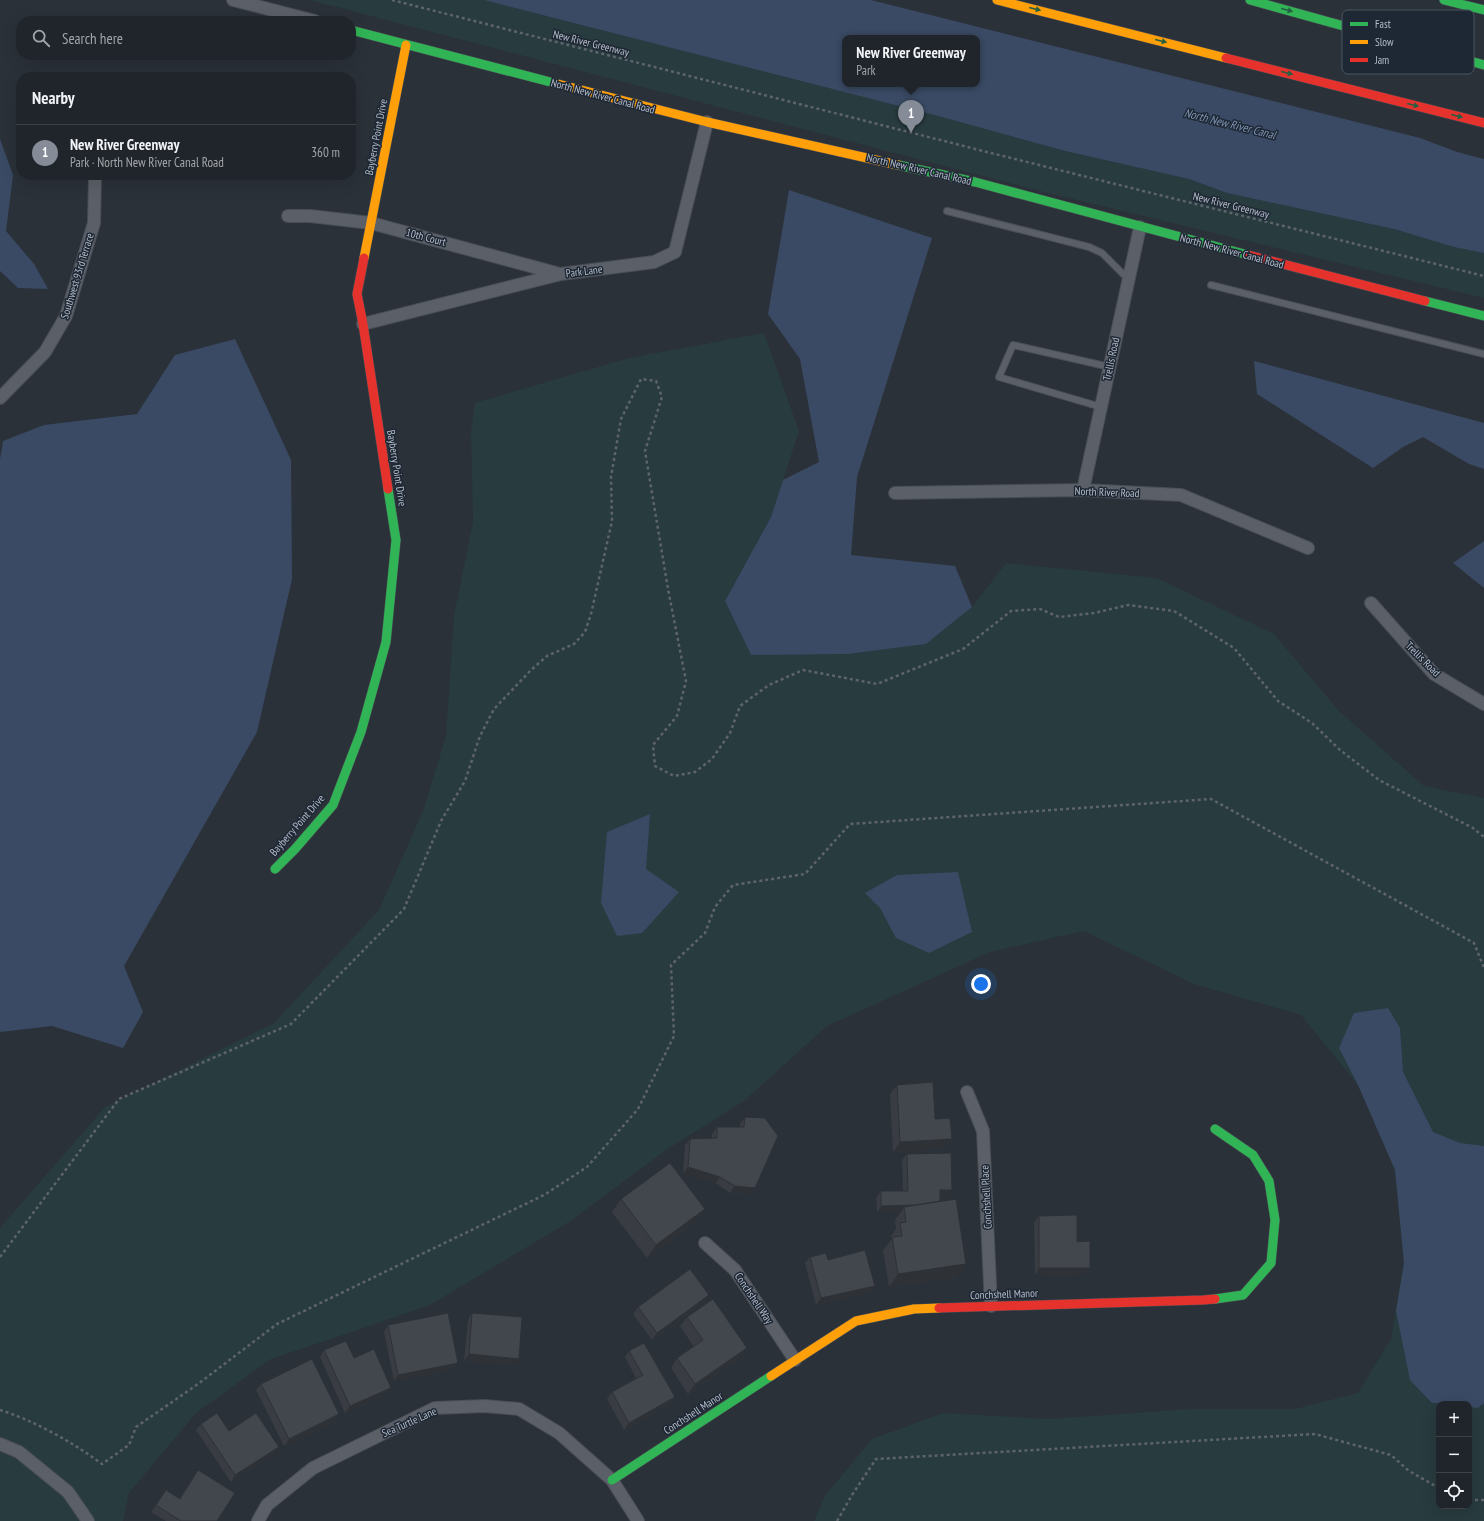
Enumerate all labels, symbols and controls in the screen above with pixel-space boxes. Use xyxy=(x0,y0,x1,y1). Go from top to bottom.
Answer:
one-way arrow xyxy=(1029,7,1041,13)
one-way arrow xyxy=(1281,8,1294,14)
legend xyxy=(1342,10,1474,74)
search box xyxy=(16,16,356,60)
text: Fast xyxy=(1375,17,1391,31)
icon: search xyxy=(30,27,52,49)
street label: New River Greenway xyxy=(551,27,631,59)
text: Search here xyxy=(62,29,123,48)
popup xyxy=(842,35,980,87)
text: Slow xyxy=(1375,35,1394,49)
one-way arrow xyxy=(1155,38,1167,44)
text: New River Greenway xyxy=(856,43,966,62)
text: Jam xyxy=(1374,53,1389,67)
text: Park xyxy=(856,62,876,79)
one-way arrow xyxy=(1281,70,1293,76)
street label: North New River Canal Road xyxy=(549,75,657,117)
text: Nearby xyxy=(32,87,75,109)
street label: Bayberry Point Drive xyxy=(362,97,390,176)
pin: 1 xyxy=(898,100,924,133)
one-way arrow xyxy=(1407,102,1419,108)
water label: North New River Canal xyxy=(1183,105,1279,142)
one-way arrow xyxy=(1451,114,1463,120)
text: New River Greenway xyxy=(70,135,179,154)
text: 1 xyxy=(42,144,48,161)
text: 360 m xyxy=(311,144,340,161)
street label: North New River Canal Road xyxy=(865,150,973,188)
text: Park · North New River Canal Road xyxy=(70,154,224,171)
street label: New River Greenway xyxy=(1191,189,1271,221)
street label: 10th Court xyxy=(405,225,447,249)
street label: North New River Canal Road xyxy=(1178,230,1286,272)
street label: Southwest 93rd Terrace xyxy=(57,231,97,321)
street label: Park Lane xyxy=(565,262,603,280)
street label: Trellis Road xyxy=(1100,336,1122,382)
street label: Bayberry Point Drive xyxy=(384,429,410,508)
street label: North River Road xyxy=(1074,484,1140,500)
street label: Trellis Road xyxy=(1403,639,1444,680)
street label: Bayberry Point Drive xyxy=(266,791,328,859)
your location xyxy=(971,974,991,994)
street label: Conchshell Place xyxy=(977,1164,995,1229)
street label: Conchshell Way xyxy=(732,1270,777,1327)
street label: Conchshell Manor xyxy=(970,1286,1038,1302)
street label: Conchshell Manor xyxy=(661,1389,725,1437)
map controls xyxy=(1436,1401,1472,1509)
button: + xyxy=(1436,1401,1472,1437)
street label: Sea Turtle Lane xyxy=(379,1404,439,1440)
button: − xyxy=(1436,1437,1472,1473)
button: locate xyxy=(1436,1473,1472,1509)

